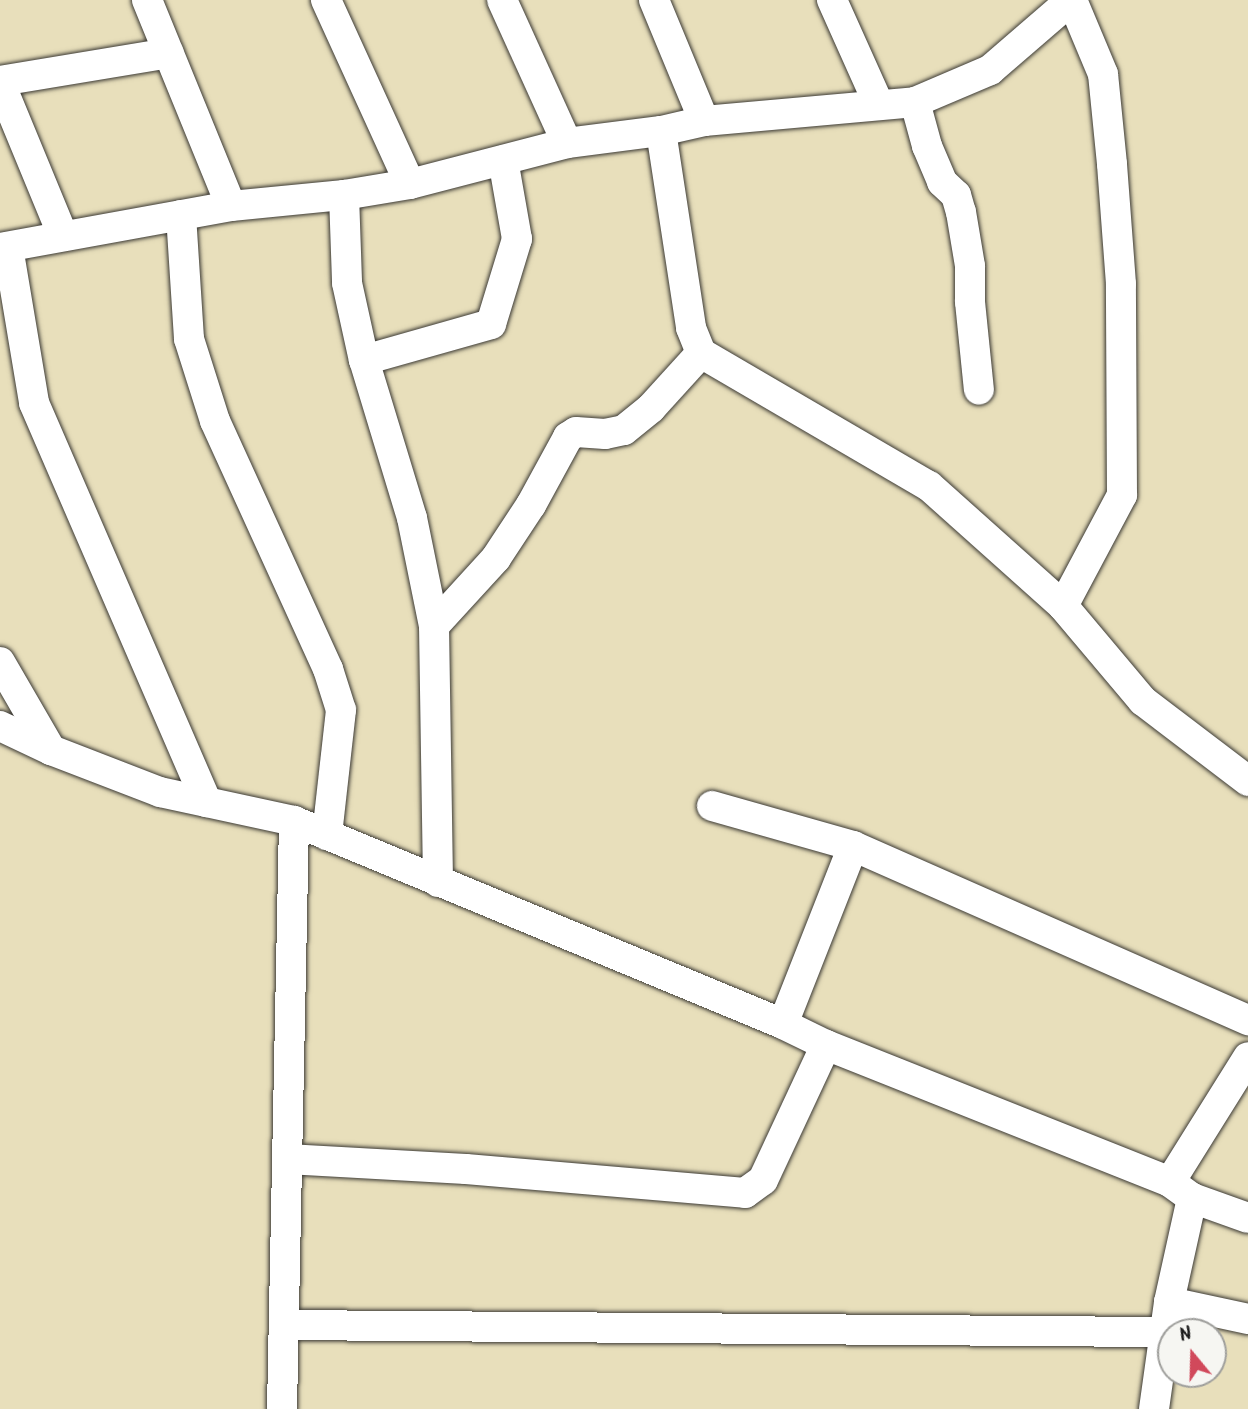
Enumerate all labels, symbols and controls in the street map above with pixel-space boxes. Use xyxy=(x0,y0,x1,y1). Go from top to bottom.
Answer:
north arrow xyxy=(1157,1318,1227,1388)
text: N xyxy=(1175,1319,1196,1351)

